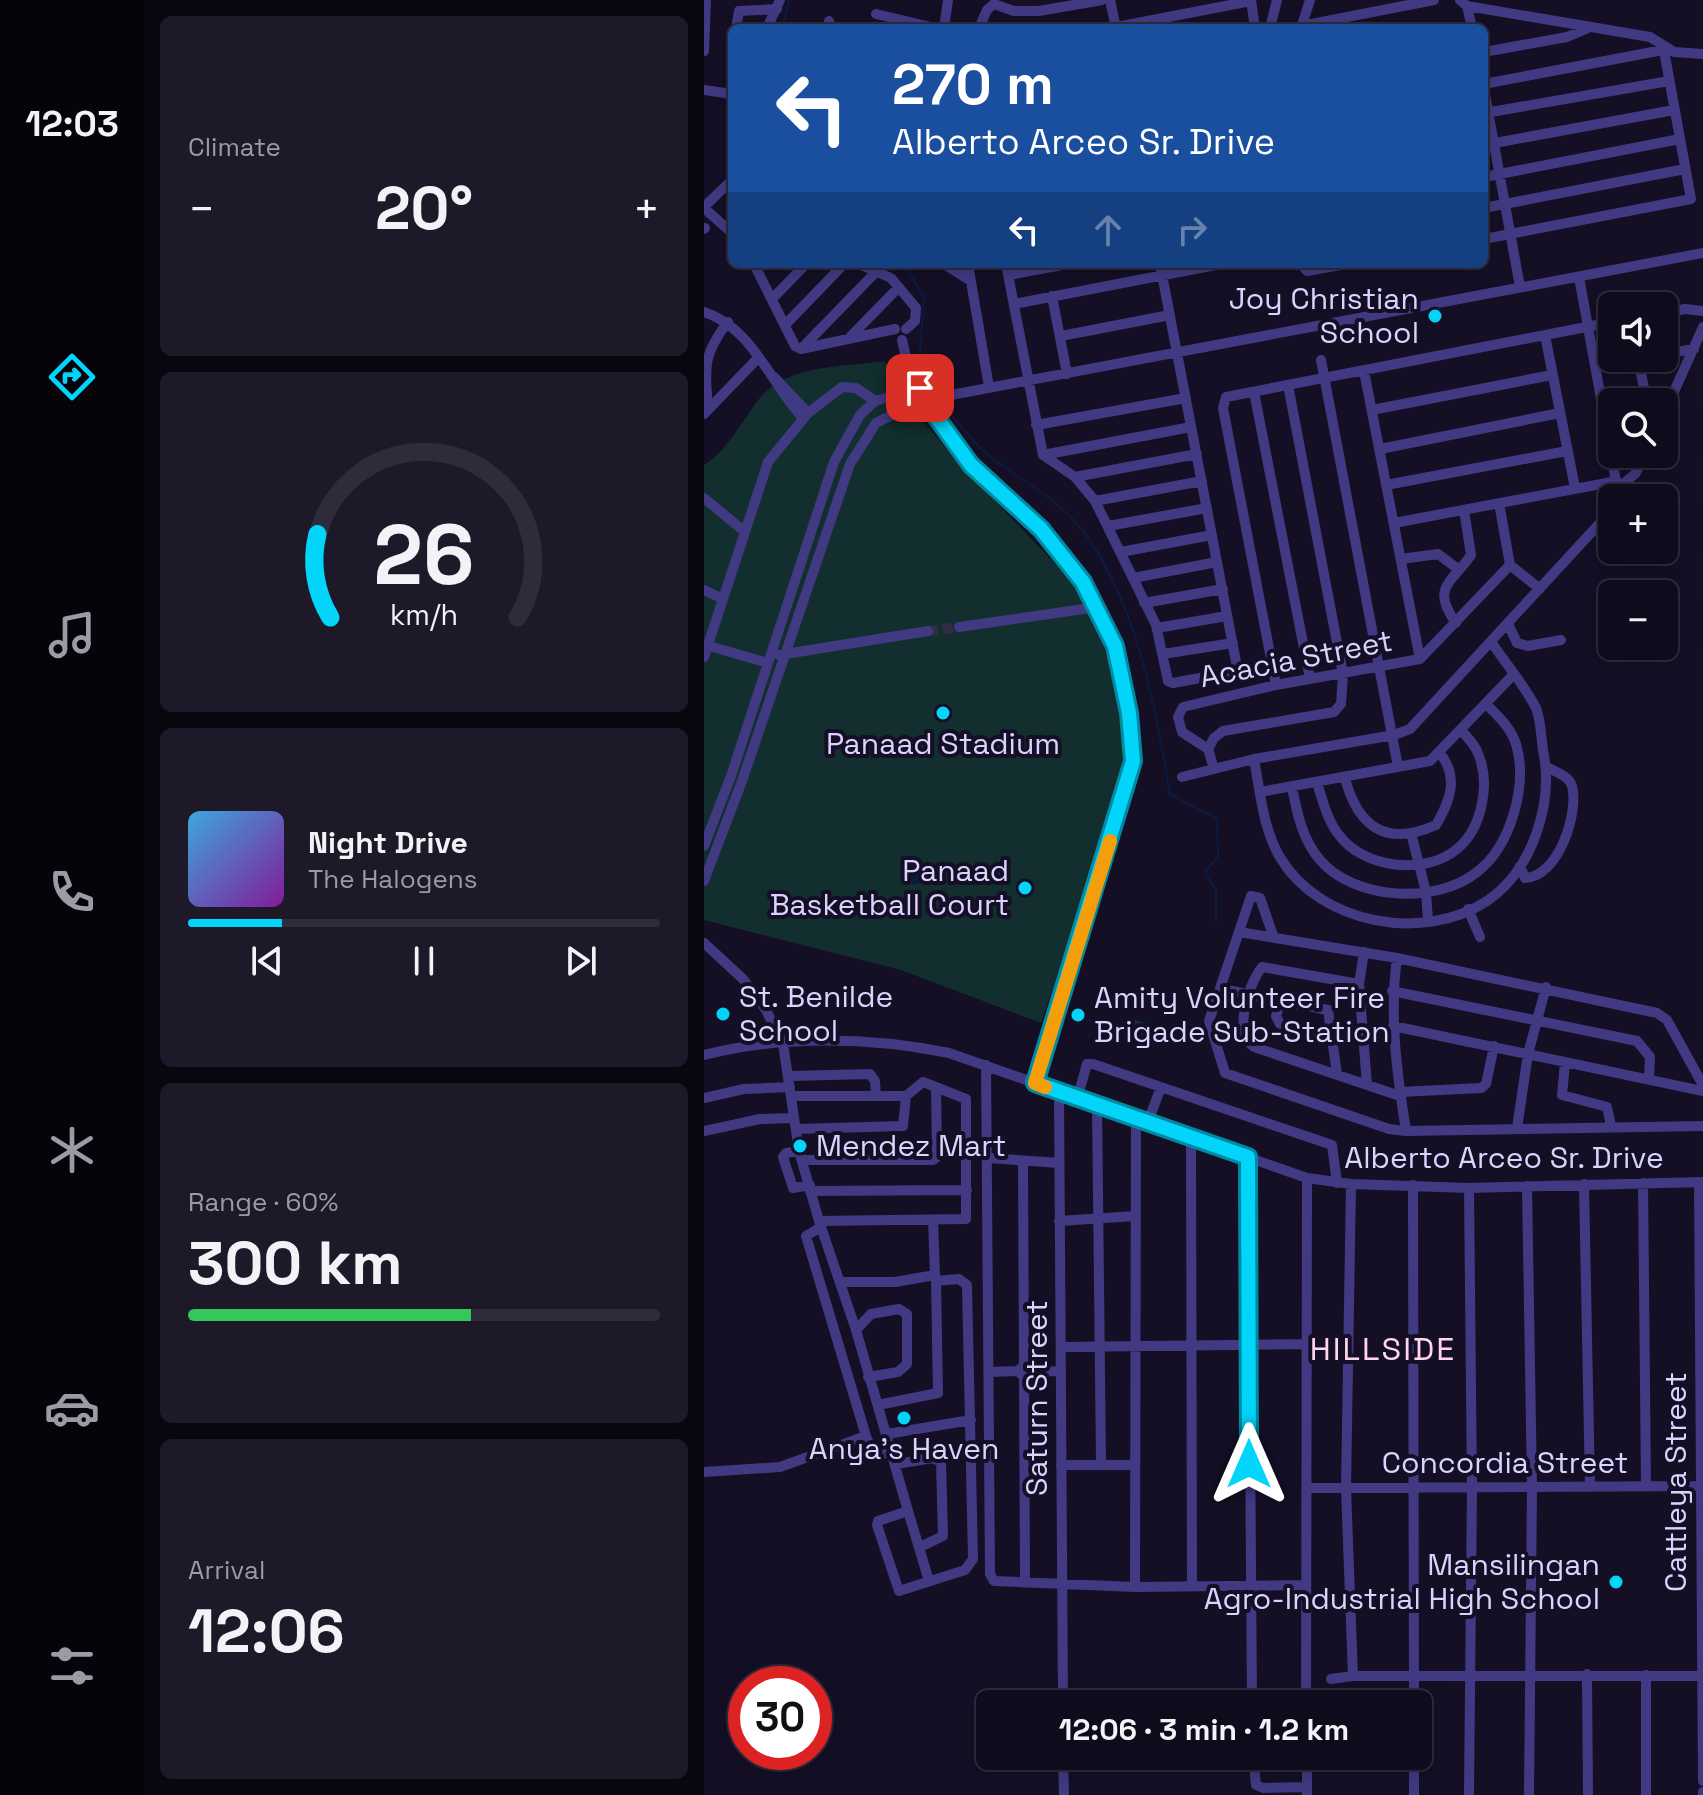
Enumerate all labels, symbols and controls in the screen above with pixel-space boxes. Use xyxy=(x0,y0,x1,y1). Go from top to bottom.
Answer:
text: 270 m xyxy=(892,49,1054,120)
icon: left xyxy=(760,56,864,160)
text: 12:03 xyxy=(25,101,119,147)
text: Alberto Arceo Sr. Drive xyxy=(892,119,1275,165)
text: Climate xyxy=(188,130,281,164)
text: 20° xyxy=(375,170,473,247)
text: − xyxy=(188,181,215,237)
text: + xyxy=(633,181,660,237)
icon: left xyxy=(1002,208,1046,252)
icon: ahead xyxy=(1086,208,1130,252)
icon: right xyxy=(1170,208,1214,252)
place label: Joy Christian School xyxy=(1229,279,1419,352)
map controls xyxy=(1598,292,1678,660)
button: sound xyxy=(1598,292,1678,372)
marker: Joy Christian School xyxy=(1426,307,1444,325)
icon: directions xyxy=(44,349,100,405)
pin xyxy=(886,354,954,422)
icon: arrive xyxy=(898,366,942,410)
button: search xyxy=(1598,388,1678,468)
button: + xyxy=(1598,484,1678,564)
text: 26 xyxy=(374,501,474,607)
button: − xyxy=(1598,580,1678,660)
text: km/h xyxy=(390,597,458,633)
icon: music xyxy=(44,607,100,663)
street label: Acacia Street xyxy=(1196,621,1396,696)
marker: Panaad Stadium xyxy=(934,704,952,722)
place label: Panaad Stadium xyxy=(826,724,1060,763)
text: Night Drive xyxy=(308,823,468,862)
place label: Panaad Basketball Court xyxy=(770,851,1009,924)
text: The Halogens xyxy=(308,862,477,896)
icon: phone xyxy=(44,864,100,920)
marker: Panaad Basketball Court xyxy=(1016,879,1034,897)
icon: previous xyxy=(245,939,289,983)
icon: pause xyxy=(402,939,446,983)
icon: next xyxy=(559,939,603,983)
place label: St. Benilde School xyxy=(739,977,893,1050)
place label: Amity Volunteer Fire Brigade Sub-Station xyxy=(1094,978,1390,1051)
marker: St. Benilde School xyxy=(714,1005,732,1023)
marker: Amity Volunteer Fire Brigade Sub-Station xyxy=(1069,1006,1087,1024)
icon: climate xyxy=(44,1122,100,1178)
place label: Mendez Mart xyxy=(816,1126,1006,1165)
marker: Mendez Mart xyxy=(791,1137,809,1155)
street label: Alberto Arceo Sr. Drive xyxy=(1344,1138,1664,1177)
text: Range · 60% xyxy=(188,1185,338,1219)
text: 300 km xyxy=(188,1225,403,1302)
street label: Saturn Street xyxy=(1017,1300,1056,1496)
district label: HILLSIDE xyxy=(1310,1329,1456,1369)
street label: Cattleya Street xyxy=(1656,1372,1695,1592)
icon: car xyxy=(44,1380,100,1436)
marker: Anya's Haven xyxy=(895,1409,913,1427)
position arrow xyxy=(1207,1422,1291,1506)
place label: Anya's Haven xyxy=(809,1429,999,1468)
street label: Concordia Street xyxy=(1382,1443,1628,1482)
place label: Mansilingan Agro-Industrial High School xyxy=(1204,1545,1600,1618)
text: Arrival xyxy=(188,1553,265,1587)
marker: Mansilingan Agro-Industrial High School xyxy=(1607,1573,1625,1591)
text: 12:06 xyxy=(188,1593,345,1670)
icon: filters xyxy=(44,1638,100,1694)
speed limit sign: 30 xyxy=(728,1666,832,1770)
text: 12:06 · 3 min · 1.2 km xyxy=(1059,1710,1349,1749)

